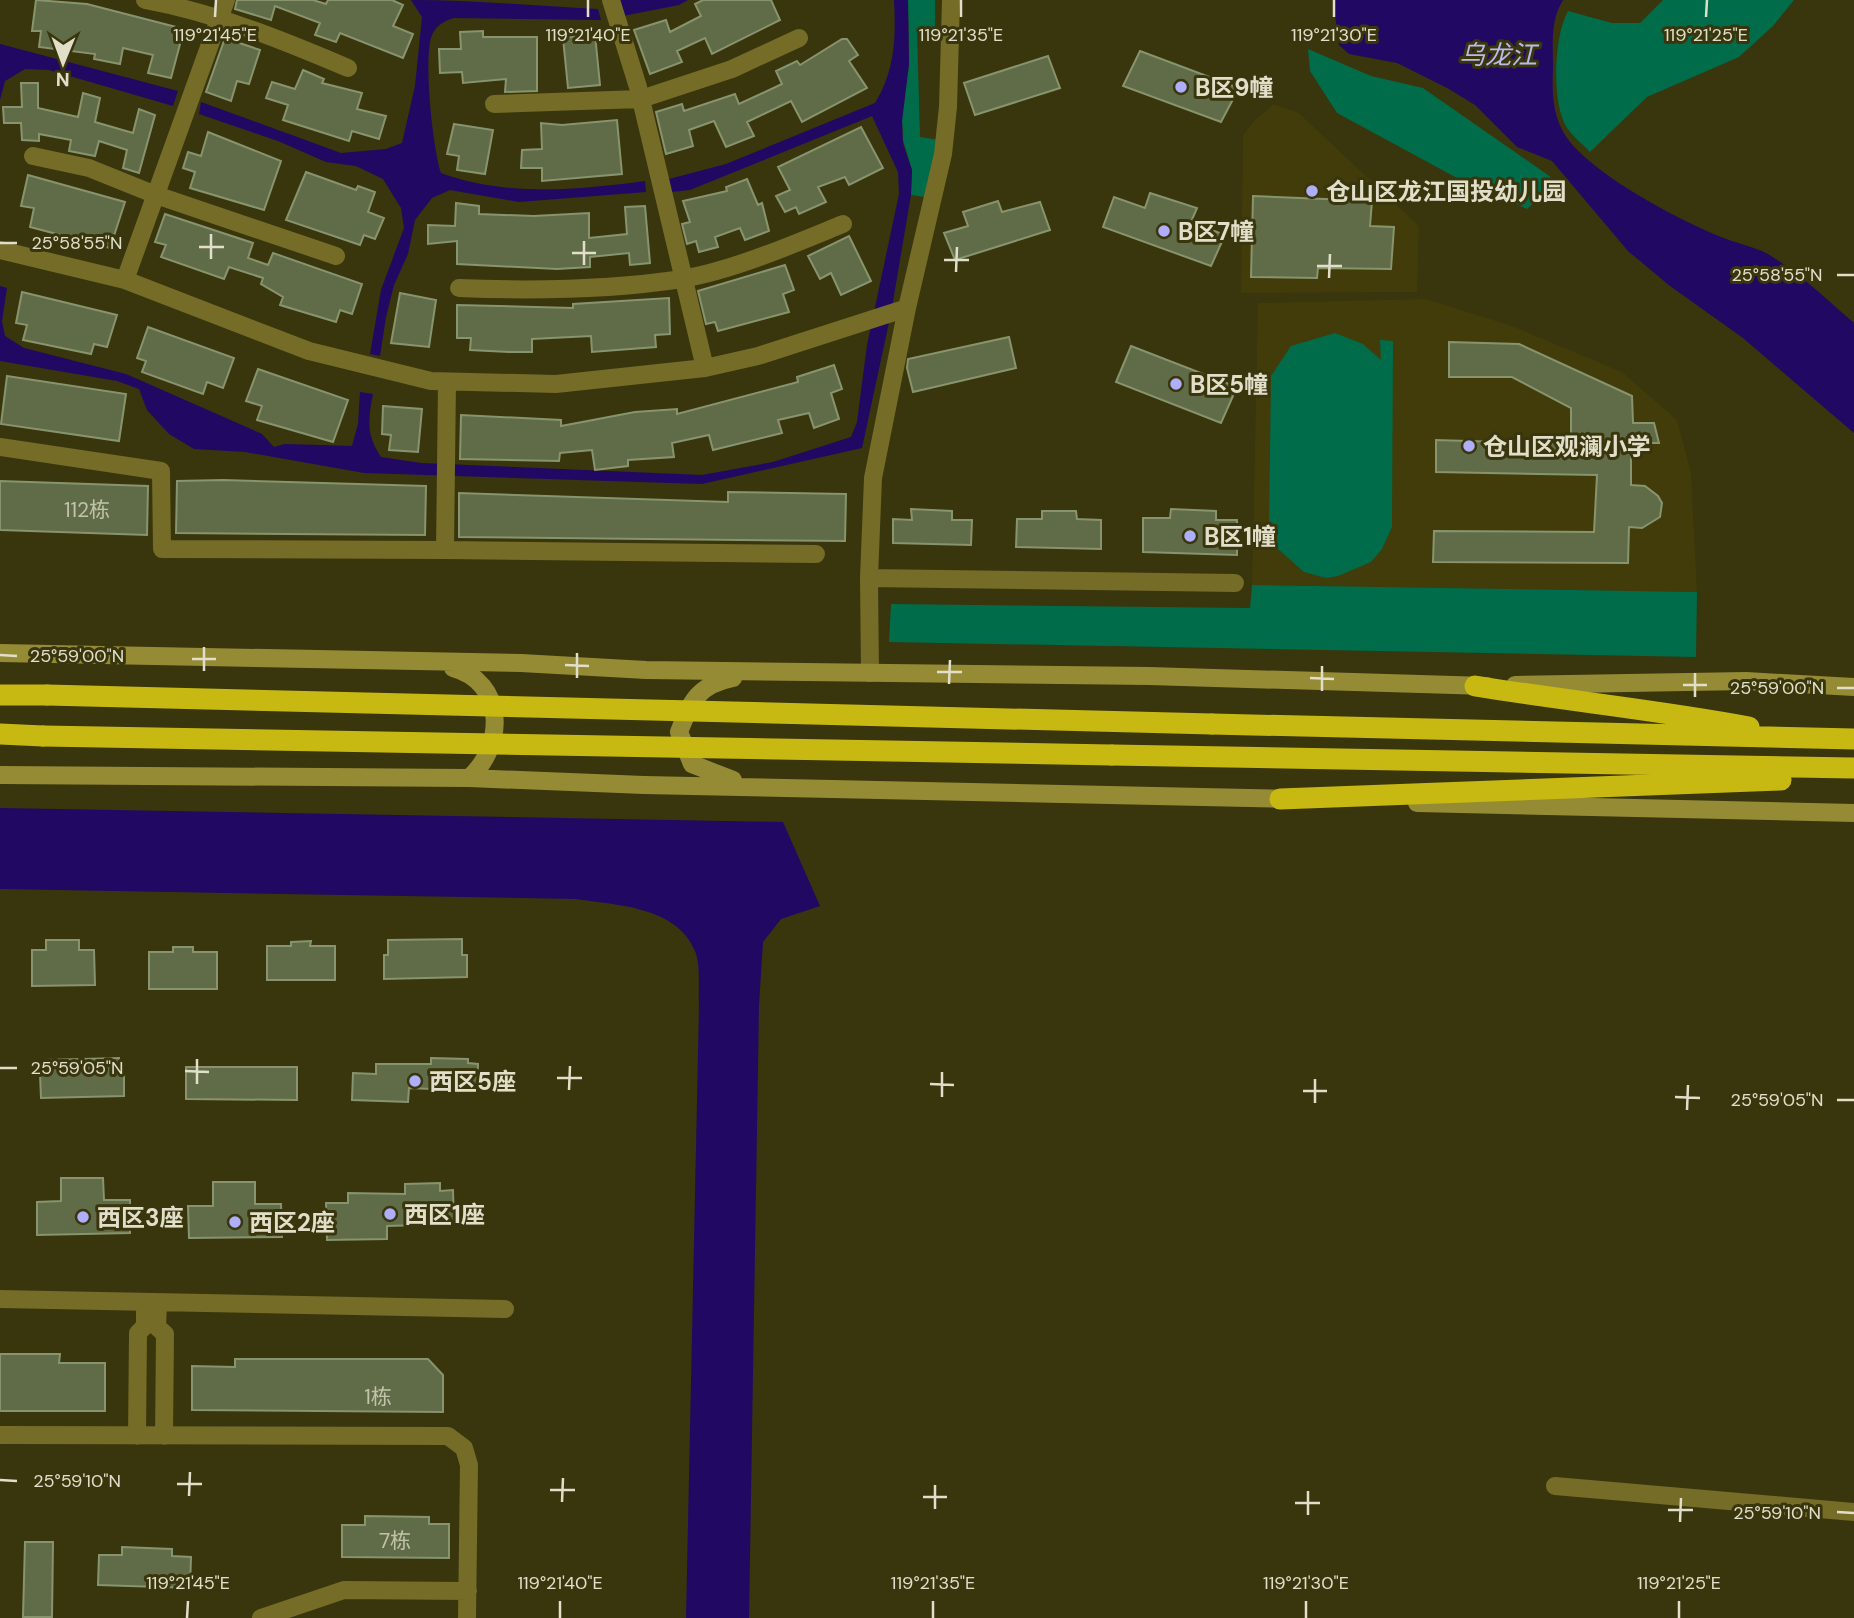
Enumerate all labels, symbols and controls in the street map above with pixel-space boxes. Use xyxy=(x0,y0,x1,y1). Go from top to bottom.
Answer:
text: 119°21'45"E xyxy=(173,23,257,47)
text: 119°21'40"E xyxy=(545,23,631,47)
text: 119°21'35"E xyxy=(919,23,1003,47)
text: 119°21'30"E xyxy=(1291,23,1377,47)
text: 119°21'25"E xyxy=(1664,23,1748,47)
north arrow xyxy=(28,28,98,98)
water label: 乌龙江 xyxy=(1459,38,1540,72)
text: N xyxy=(56,67,70,92)
place label: B区9幢 xyxy=(1195,72,1274,103)
marker: B区9幢 xyxy=(1173,79,1189,95)
place label: 仓山区龙江国投幼儿园 xyxy=(1326,176,1566,207)
marker: 仓山区龙江国投幼儿园 xyxy=(1304,183,1320,199)
place label: B区7幢 xyxy=(1178,216,1254,247)
marker: B区7幢 xyxy=(1156,223,1172,239)
text: 25°58'55"N xyxy=(31,231,123,255)
text: 25°58'55"N xyxy=(1731,263,1823,287)
place label: B区5幢 xyxy=(1190,369,1268,400)
marker: B区5幢 xyxy=(1168,376,1184,392)
place label: 仓山区观澜小学 xyxy=(1483,431,1651,462)
marker: 仓山区观澜小学 xyxy=(1461,438,1477,454)
house number: 112栋 xyxy=(64,496,110,524)
place label: B区1幢 xyxy=(1204,521,1276,552)
marker: B区1幢 xyxy=(1182,528,1198,544)
text: 25°59'00"N xyxy=(30,644,124,668)
text: 25°59'00"N xyxy=(1730,676,1824,700)
text: 25°59'05"N xyxy=(31,1056,123,1080)
place label: 西区5座 xyxy=(429,1066,516,1097)
marker: 西区5座 xyxy=(407,1073,423,1089)
text: 25°59'05"N xyxy=(1731,1088,1823,1112)
place label: 西区1座 xyxy=(404,1199,485,1230)
place label: 西区3座 xyxy=(97,1202,183,1233)
marker: 西区1座 xyxy=(382,1206,398,1222)
place label: 西区2座 xyxy=(249,1207,335,1238)
marker: 西区3座 xyxy=(75,1209,91,1225)
marker: 西区2座 xyxy=(227,1214,243,1230)
house number: 1栋 xyxy=(364,1383,392,1411)
text: 25°59'10"N xyxy=(33,1469,121,1493)
text: 25°59'10"N xyxy=(1733,1501,1821,1525)
house number: 7栋 xyxy=(379,1527,411,1555)
text: 119°21'45"E xyxy=(146,1571,230,1595)
text: 119°21'40"E xyxy=(517,1571,603,1595)
text: 119°21'35"E xyxy=(891,1571,975,1595)
text: 119°21'30"E xyxy=(1263,1571,1349,1595)
text: 119°21'25"E xyxy=(1637,1571,1721,1595)

